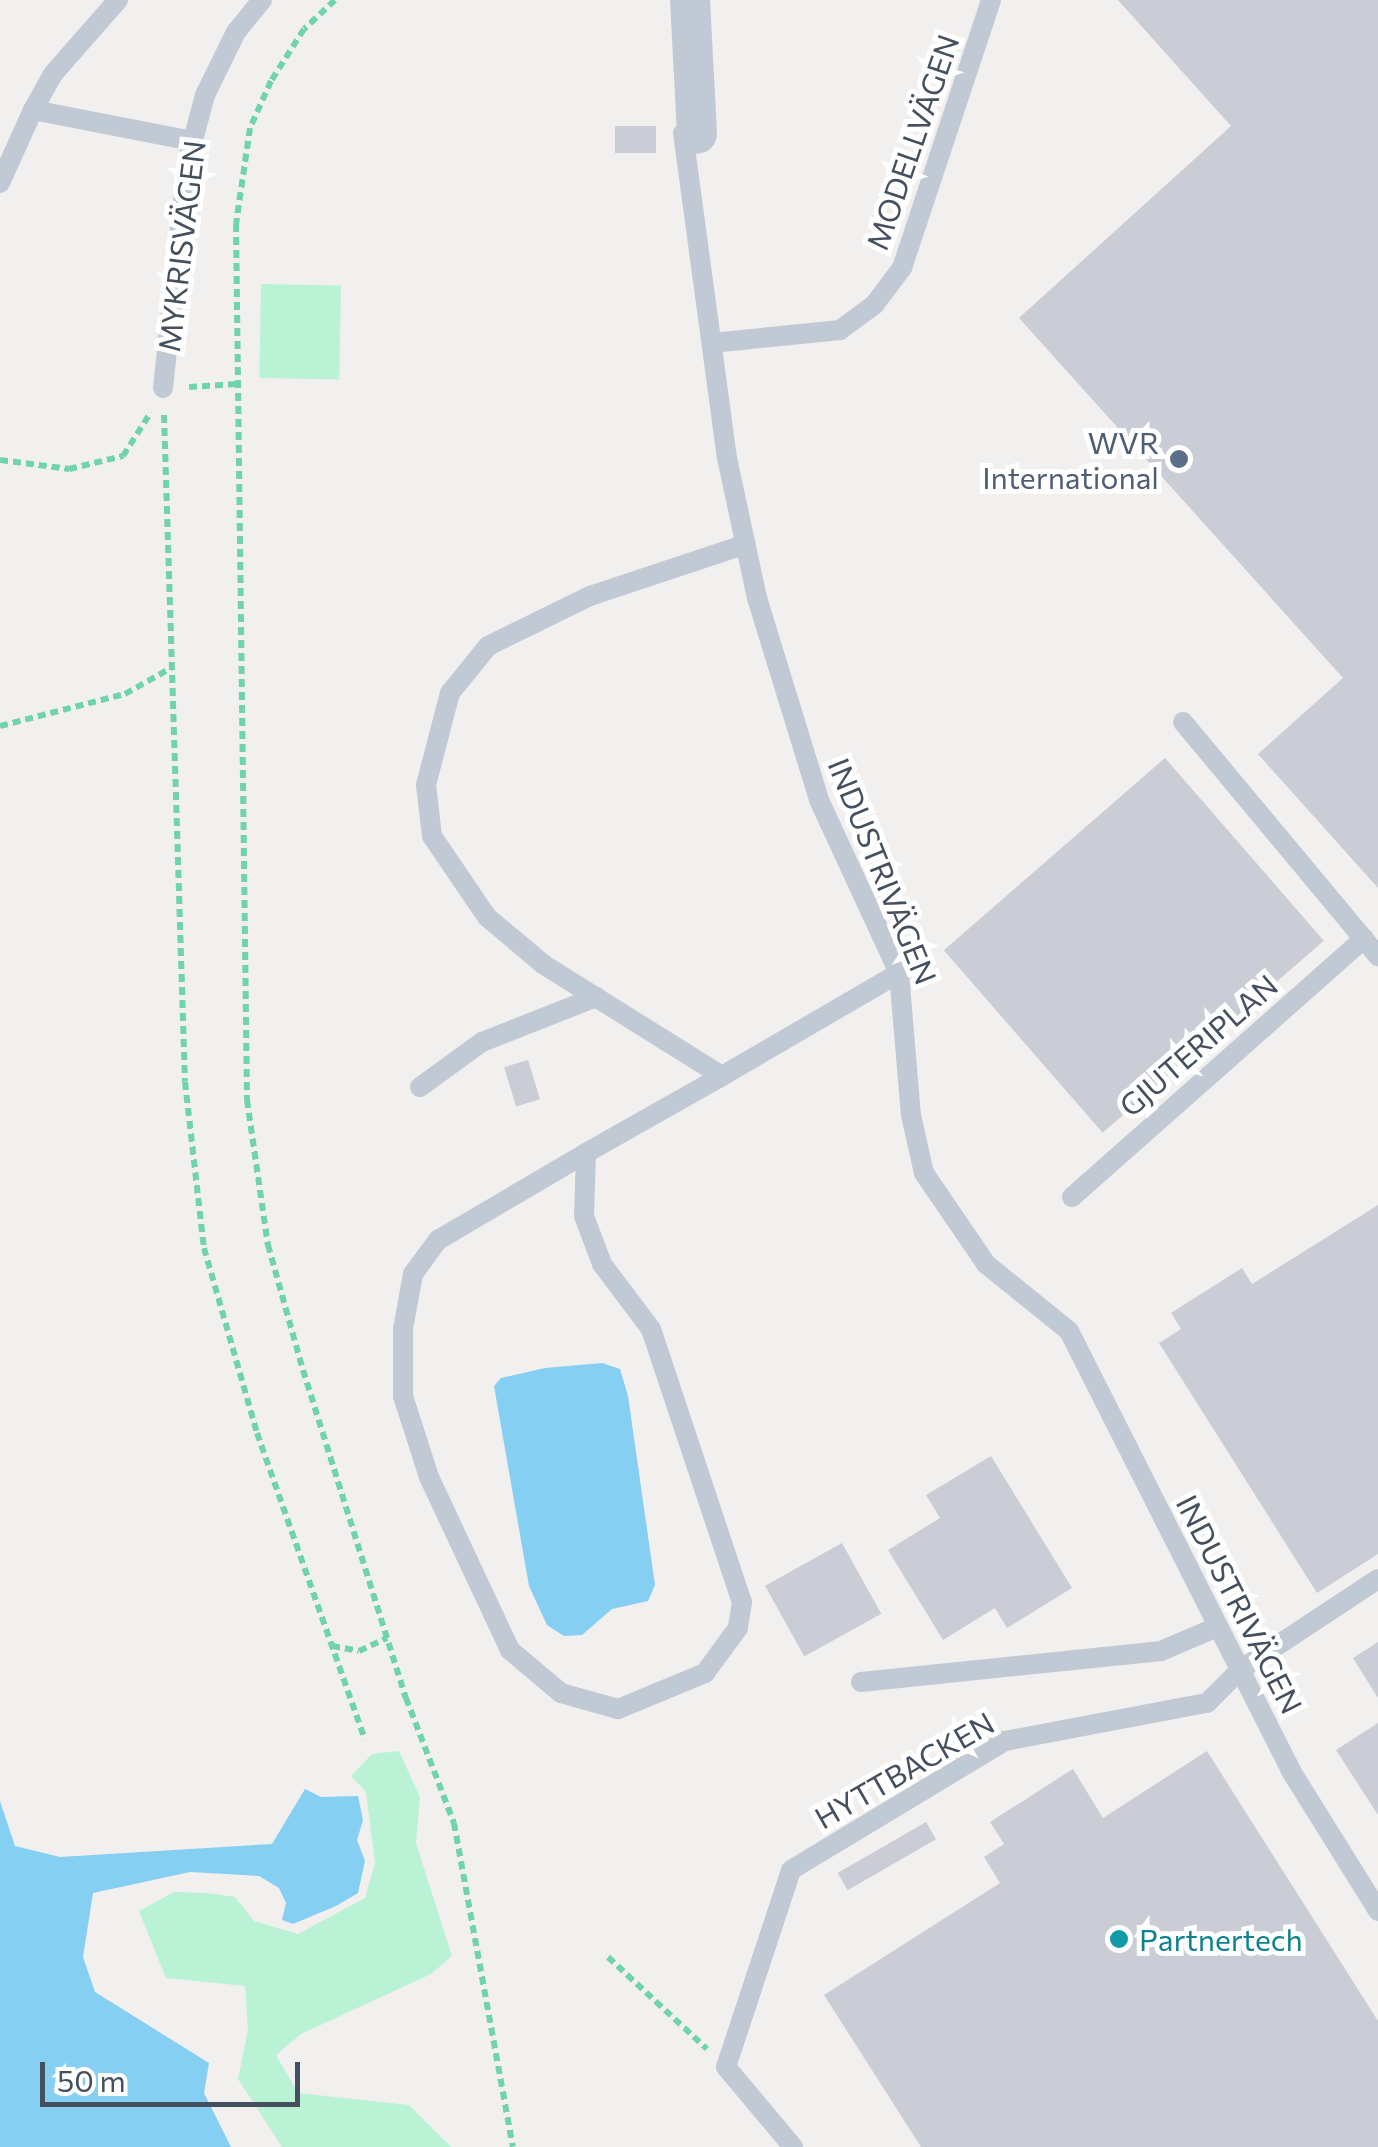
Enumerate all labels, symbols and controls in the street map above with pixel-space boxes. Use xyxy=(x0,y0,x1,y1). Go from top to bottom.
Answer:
street label: MODELLVÄGEN xyxy=(858,30,966,254)
street label: MYKRISVÄGEN xyxy=(150,138,212,354)
place label: WVR International xyxy=(982,424,1159,494)
marker: WVR International xyxy=(1168,448,1190,470)
street label: INDUSTRIVÄGEN xyxy=(821,753,945,989)
street label: GJUTERIPLAN xyxy=(1112,967,1284,1123)
street label: INDUSTRIVÄGEN xyxy=(1169,1489,1311,1719)
street label: HYTTBACKEN xyxy=(808,1704,1000,1836)
place label: Partnertech xyxy=(1139,1921,1303,1957)
marker: Partnertech xyxy=(1108,1928,1130,1950)
scale bar xyxy=(45,2042,305,2104)
text: 50 m xyxy=(57,2061,126,2098)

